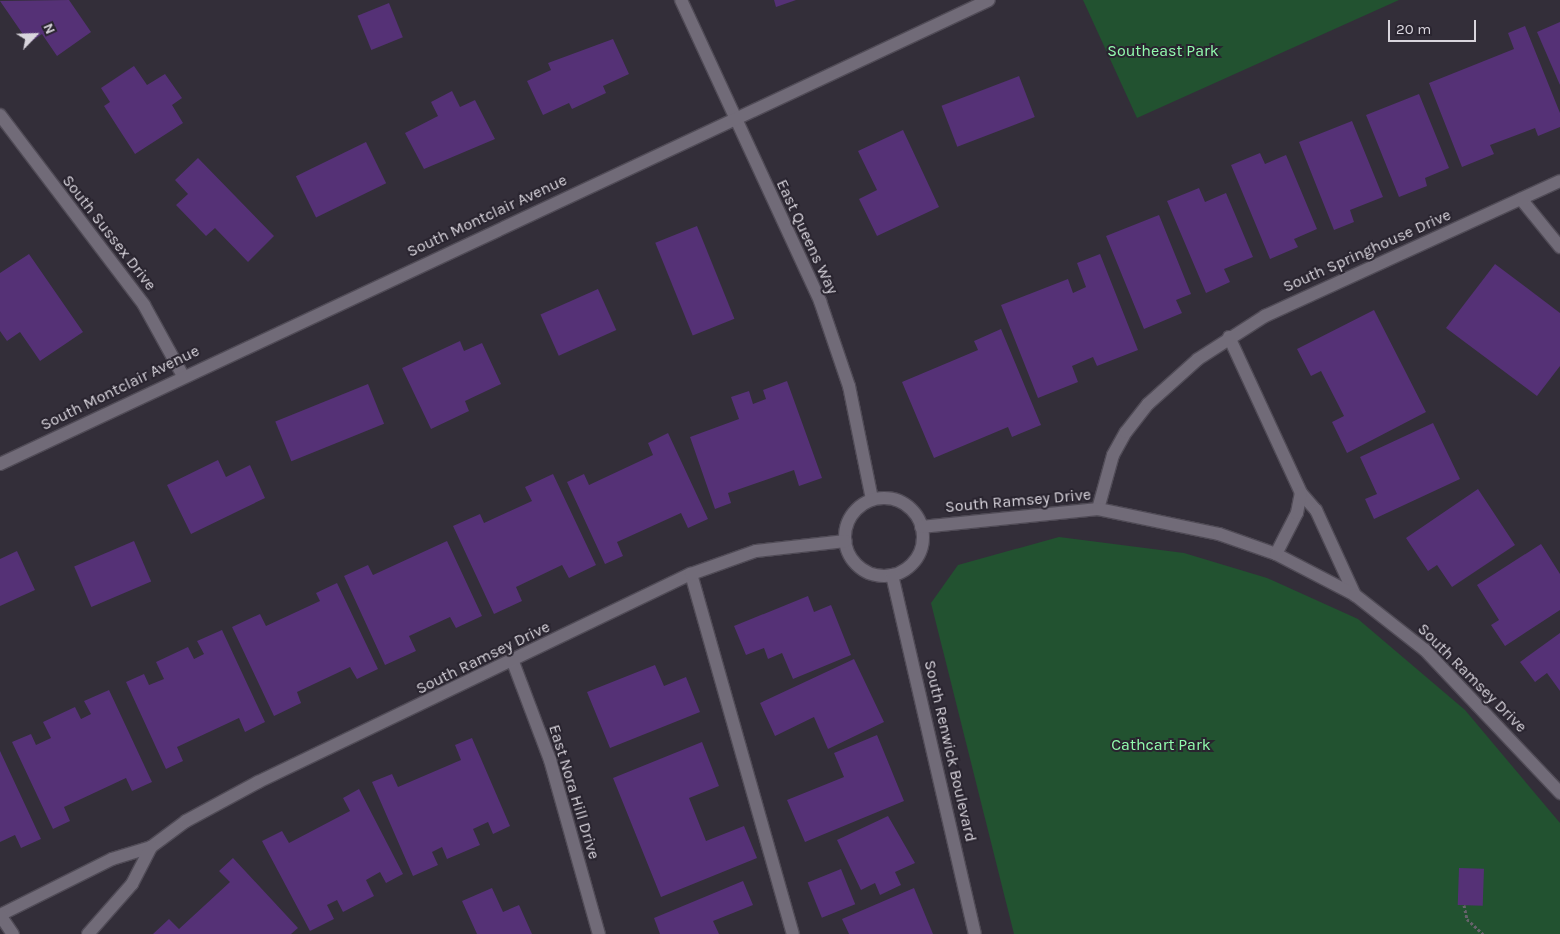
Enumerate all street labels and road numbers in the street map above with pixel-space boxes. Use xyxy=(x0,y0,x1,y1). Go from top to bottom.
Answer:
street label: South Sussex Drive xyxy=(58,171,160,295)
street label: South Montclair Avenue xyxy=(404,171,570,261)
street label: East Queens Way xyxy=(772,177,842,297)
street label: South Springhouse Drive xyxy=(1280,205,1454,297)
street label: South Montclair Avenue xyxy=(38,341,202,435)
street label: South Ramsey Drive xyxy=(944,485,1092,517)
street label: South Ramsey Drive xyxy=(413,617,553,699)
street label: South Ramsey Drive xyxy=(1413,619,1531,737)
street label: South Renwick Boulevard xyxy=(920,658,980,844)
street label: East Nora Hill Drive xyxy=(544,722,604,862)

